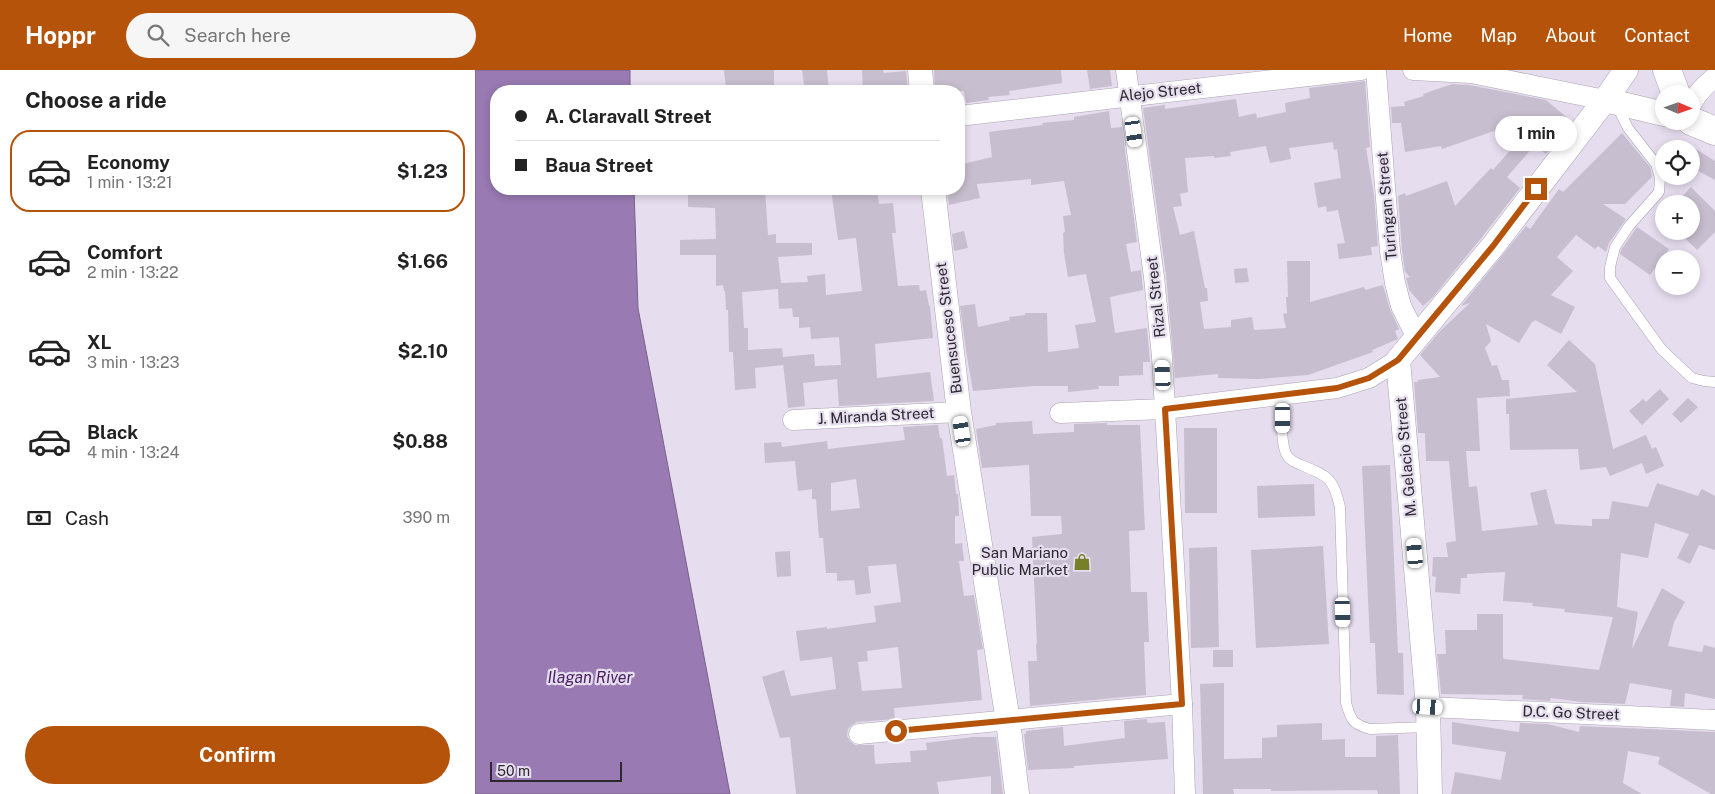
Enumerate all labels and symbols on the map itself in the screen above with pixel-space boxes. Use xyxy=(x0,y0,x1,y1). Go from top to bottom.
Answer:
street label: Alejo Street xyxy=(1118,79,1202,104)
north arrow xyxy=(1655,85,1700,130)
car xyxy=(1124,116,1143,148)
callout: 1 min xyxy=(1495,116,1577,152)
street label: Turingan Street xyxy=(1373,151,1400,261)
route end xyxy=(1525,178,1547,200)
street label: Rizal Street xyxy=(1143,256,1168,338)
street label: Buensuceso Street xyxy=(932,261,965,395)
car xyxy=(1154,360,1171,390)
street label: M. Gelacio Street xyxy=(1392,396,1419,518)
car xyxy=(1275,403,1290,433)
street label: J. Miranda Street xyxy=(817,404,935,427)
car xyxy=(952,415,971,447)
car xyxy=(1406,537,1423,569)
place label: San Mariano Public Market xyxy=(971,544,1068,578)
shop icon: San Mariano Public Market xyxy=(1072,552,1092,572)
car xyxy=(1334,597,1351,627)
water label: Ilagan River xyxy=(548,668,633,687)
car xyxy=(1412,699,1443,715)
street label: D.C. Go Street xyxy=(1522,702,1620,723)
route start xyxy=(885,720,907,742)
scale bar xyxy=(490,759,623,782)

